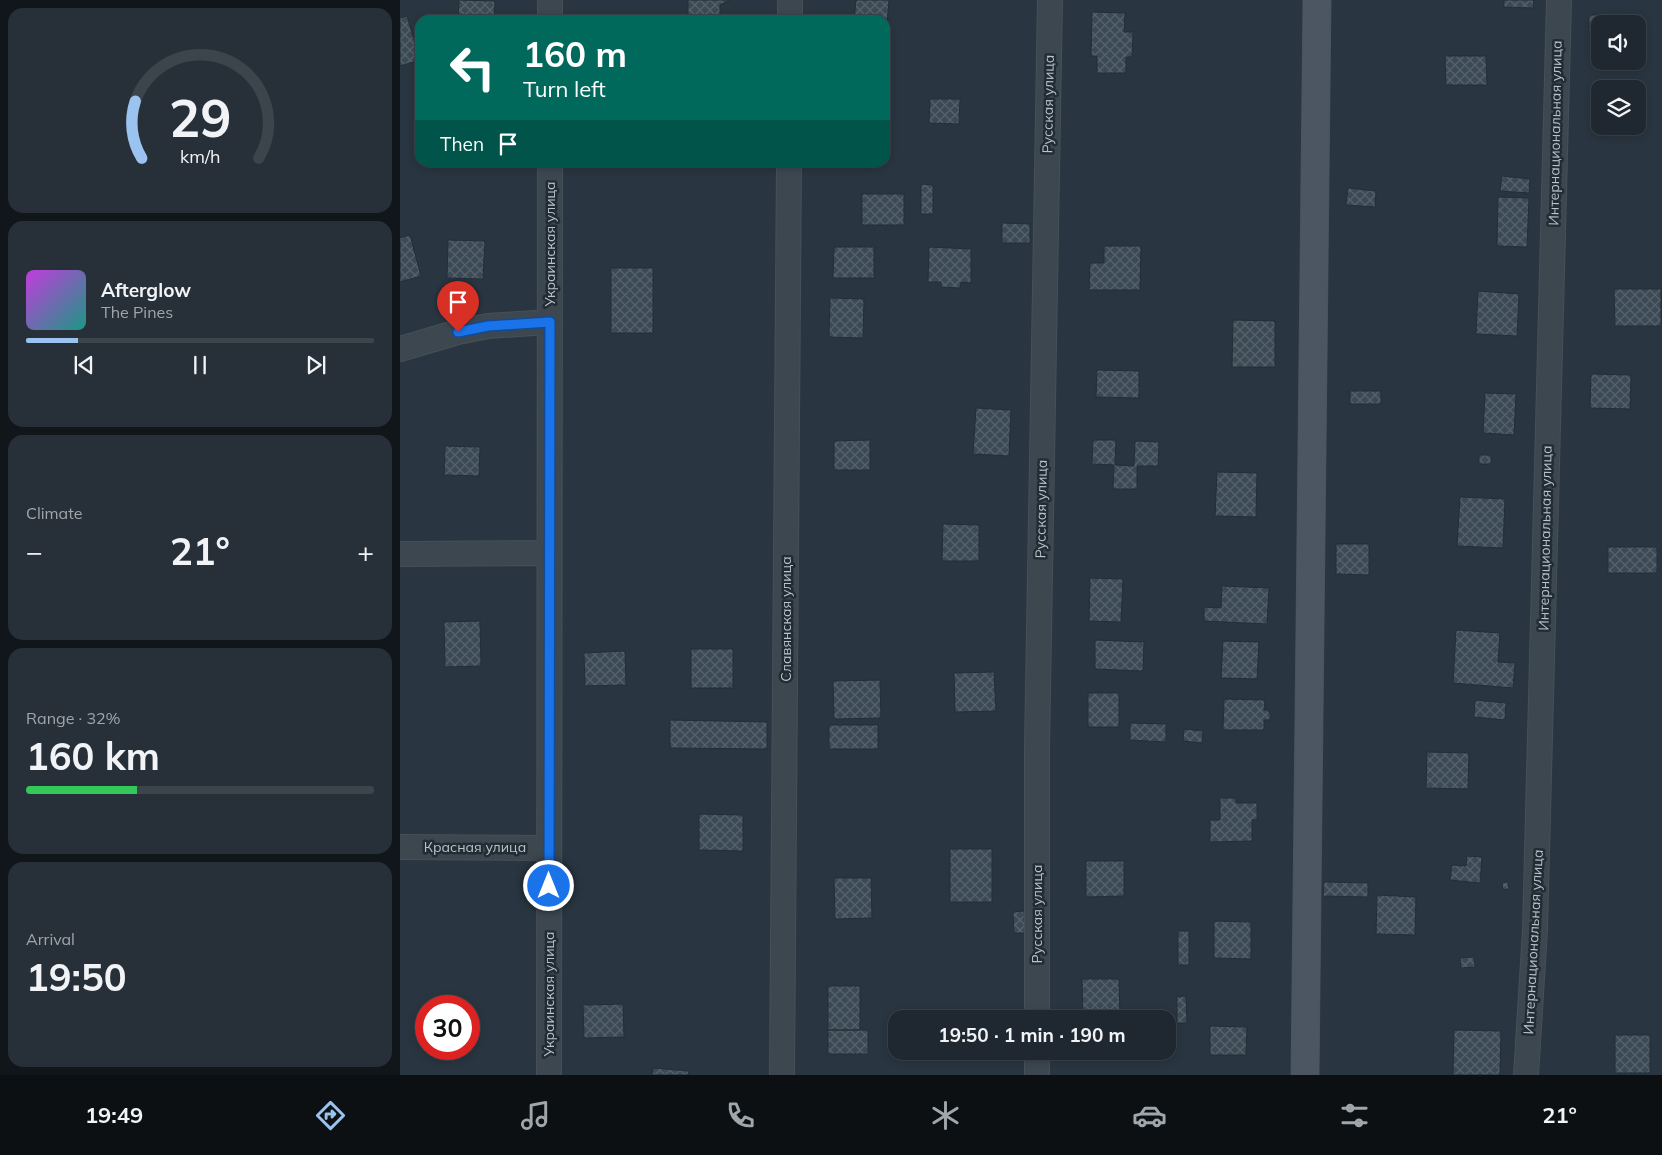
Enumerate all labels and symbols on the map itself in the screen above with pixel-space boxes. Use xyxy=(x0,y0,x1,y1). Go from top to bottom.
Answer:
street label: Интернациональная улица xyxy=(1544,40,1566,226)
street label: Русская улица xyxy=(1038,54,1058,154)
street label: Украинская улица xyxy=(541,181,559,308)
pin xyxy=(437,281,479,332)
street label: Интернациональная улица xyxy=(1534,445,1556,631)
street label: Русская улица xyxy=(1031,459,1051,559)
street label: Славянская улица xyxy=(777,556,795,682)
street label: Красная улица xyxy=(424,838,526,856)
street label: Интернациональная улица xyxy=(1519,849,1547,1035)
position arrow xyxy=(522,859,574,911)
street label: Русская улица xyxy=(1028,865,1046,963)
street label: Украинская улица xyxy=(540,931,558,1058)
speed limit sign: 30 xyxy=(415,995,480,1060)

